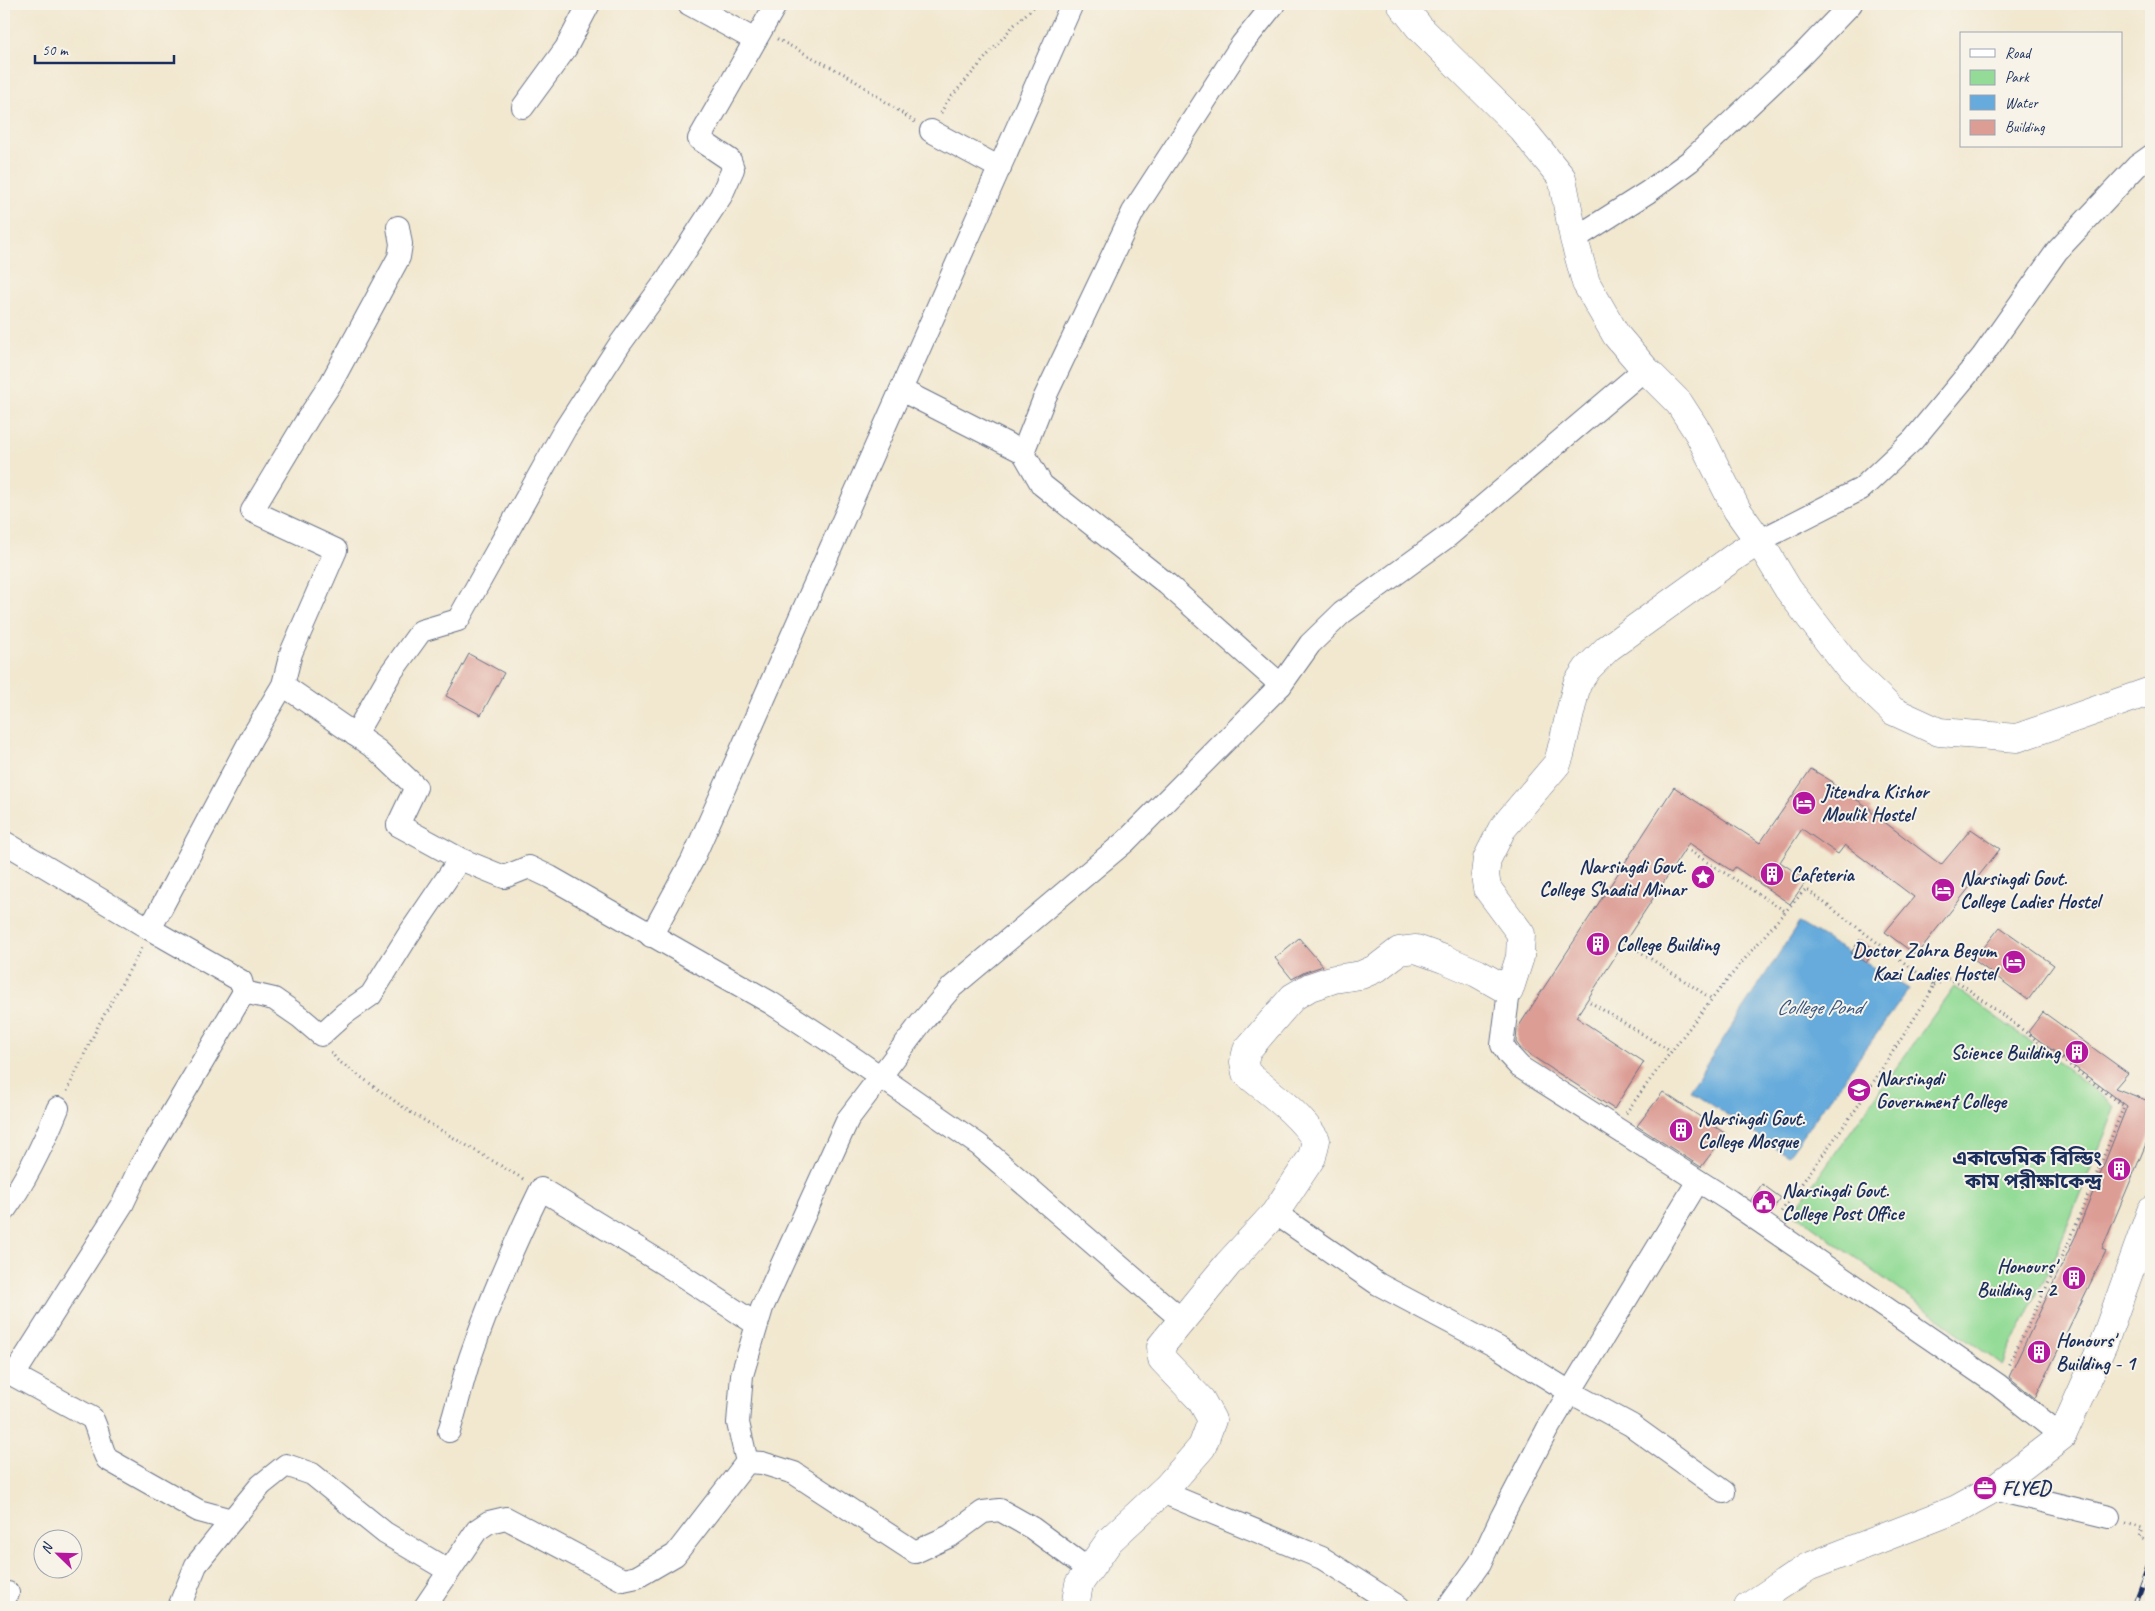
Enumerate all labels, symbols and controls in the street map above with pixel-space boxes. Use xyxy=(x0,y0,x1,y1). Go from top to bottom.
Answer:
scale bar xyxy=(35,32,174,64)
legend xyxy=(1960,32,2122,148)
text: 50 m xyxy=(42,41,69,60)
text: Road xyxy=(2005,44,2032,63)
text: Park xyxy=(2005,68,2030,87)
text: Water xyxy=(2005,94,2039,113)
text: Building xyxy=(2005,118,2045,137)
place label: Jitendra Kishor Moulik Hostel xyxy=(1820,779,1931,827)
hotel icon: Jitendra Kishor Moulik Hostel xyxy=(1791,790,1817,816)
place label: Narsingdi Govt. College Shadid Minar xyxy=(1539,854,1689,902)
building icon: Cafeteria xyxy=(1759,861,1785,887)
place label: Cafeteria xyxy=(1790,862,1856,887)
place icon: Narsingdi Govt. College Shadid Minar xyxy=(1690,864,1716,890)
place label: Narsingdi Govt. College Ladies Hostel xyxy=(1960,866,2103,914)
hotel icon: Narsingdi Govt. College Ladies Hostel xyxy=(1930,877,1956,903)
building icon: College Building xyxy=(1585,931,1611,957)
place label: College Building xyxy=(1616,932,1721,957)
place label: Doctor Zohra Begum Kazi Ladies Hostel xyxy=(1852,938,1999,986)
hotel icon: Doctor Zohra Begum Kazi Ladies Hostel xyxy=(2001,949,2027,975)
water label: College Pond xyxy=(1777,994,1868,1020)
building icon: Science Building xyxy=(2064,1039,2090,1065)
place label: Science Building xyxy=(1951,1040,2062,1065)
place label: Narsingdi Government College xyxy=(1876,1066,2007,1114)
school or university icon: Narsingdi Government College xyxy=(1846,1077,1872,1103)
place label: Narsingdi Govt. College Mosque xyxy=(1698,1106,1806,1154)
building icon: Narsingdi Govt. College Mosque xyxy=(1668,1117,1694,1143)
place label: একাডেমিক বিল্ডিং কাম পরীক্ষাকেন্দ্র xyxy=(1952,1146,2102,1194)
building icon: একাডেমিক বিল্ডিং কাম পরীক্ষাকেন্দ্র xyxy=(2106,1156,2132,1182)
place label: Narsingdi Govt. College Post Office xyxy=(1782,1178,1906,1226)
public building icon: Narsingdi Govt. College Post Office xyxy=(1751,1189,1777,1215)
place label: Honours' Building - 2 xyxy=(1977,1254,2061,1302)
building icon: Honours' Building - 2 xyxy=(2061,1265,2087,1291)
place label: Honours' Building - 1 xyxy=(2056,1328,2137,1376)
building icon: Honours' Building - 1 xyxy=(2026,1339,2052,1365)
office icon: FLYED xyxy=(1972,1475,1998,1501)
place label: FLYED xyxy=(2002,1476,2052,1501)
north arrow xyxy=(32,1528,82,1578)
text: N xyxy=(37,1540,57,1556)

